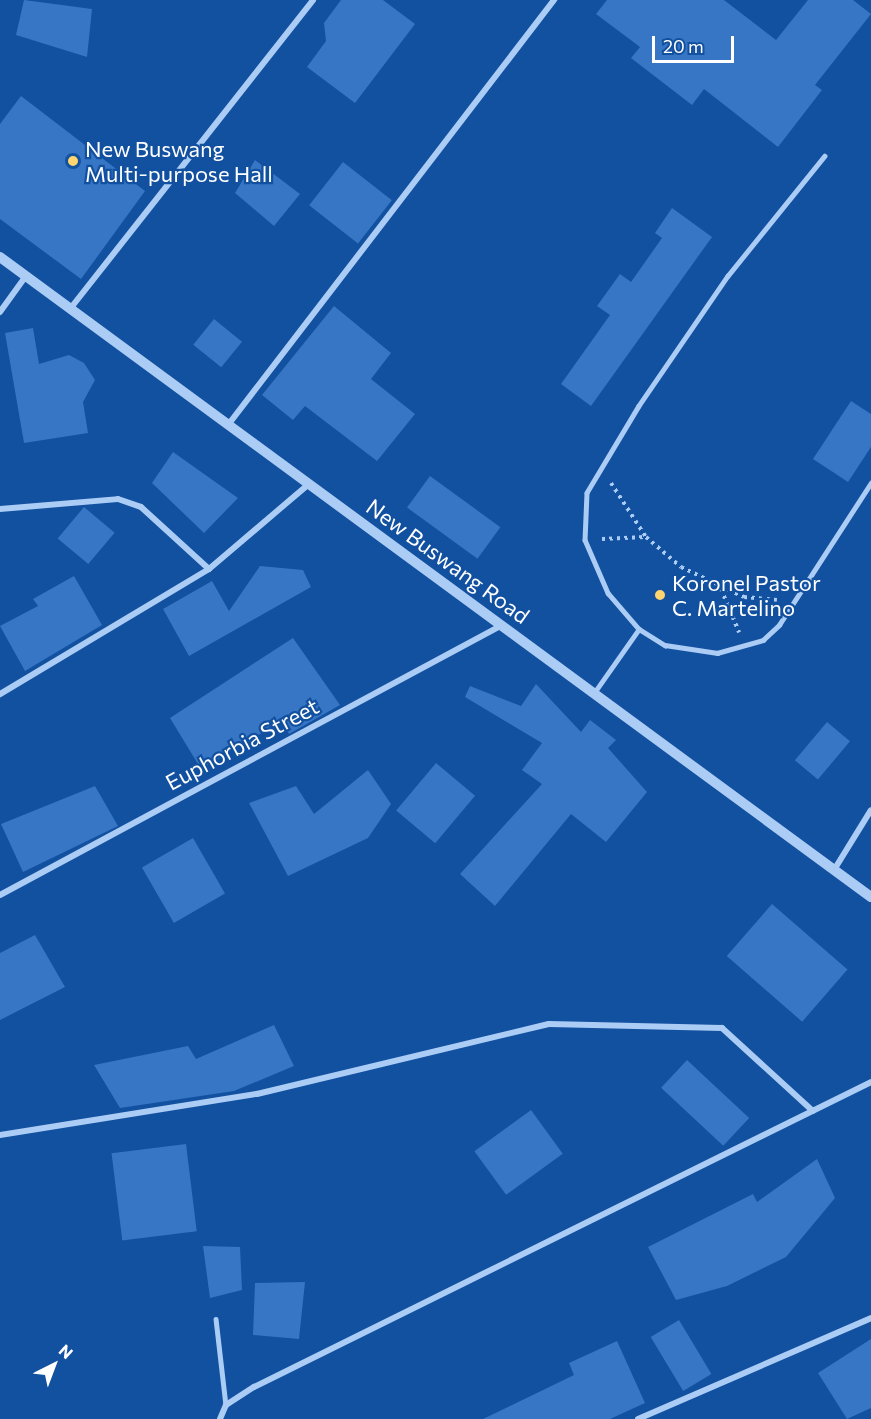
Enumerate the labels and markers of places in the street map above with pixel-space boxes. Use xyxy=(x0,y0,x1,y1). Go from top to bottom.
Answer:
place label: New Buswang Multi-purpose Hall xyxy=(85,135,273,186)
marker: New Buswang Multi-purpose Hall xyxy=(66,154,80,168)
place label: Koronel Pastor C. Martelino xyxy=(672,569,821,620)
marker: Koronel Pastor C. Martelino xyxy=(653,588,667,602)

